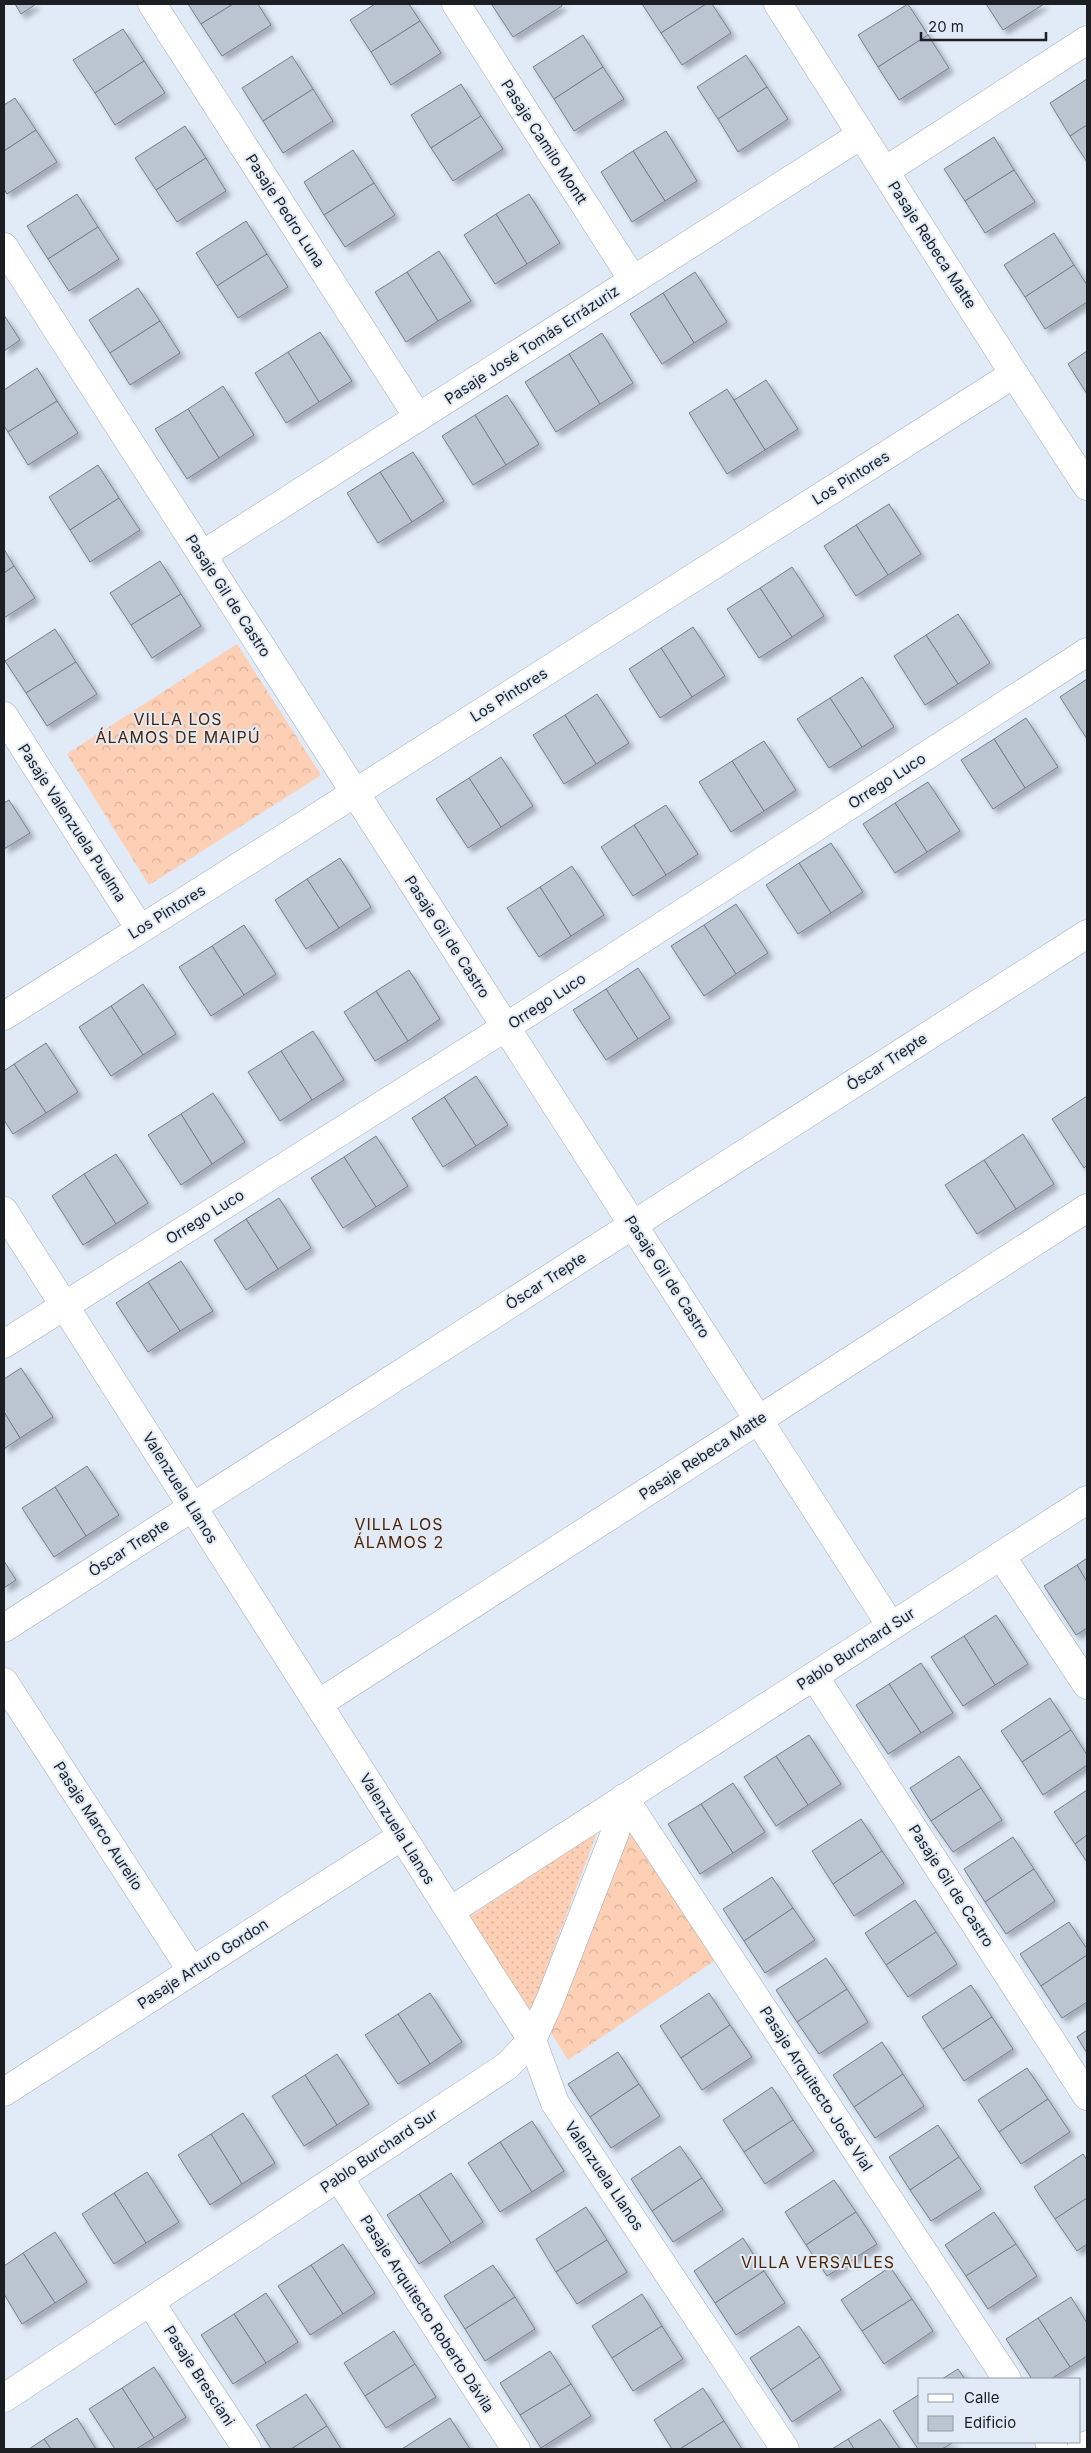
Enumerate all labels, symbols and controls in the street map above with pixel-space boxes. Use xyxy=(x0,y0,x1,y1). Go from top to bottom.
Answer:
scale bar xyxy=(921,10,1046,42)
text: 20 m xyxy=(928,17,964,36)
street label: Pasaje Camilo Montt xyxy=(497,76,592,208)
street label: Pasaje Pedro Luna xyxy=(242,150,329,271)
street label: Pasaje Rebeca Matte xyxy=(884,177,981,312)
street label: Pasaje José Tomás Errázuriz xyxy=(441,281,623,408)
street label: Los Pintores xyxy=(809,446,893,509)
street label: Pasaje Gil de Castro xyxy=(182,531,275,661)
street label: Los Pintores xyxy=(467,663,551,726)
district label: VILLA LOS ÁLAMOS DE MAIPÚ xyxy=(95,709,261,747)
street label: Pasaje Valenzuela Puelma xyxy=(14,740,131,905)
street label: Orrego Luco xyxy=(844,748,929,813)
street label: Pasaje Gil de Castro xyxy=(401,872,494,1002)
street label: Los Pintores xyxy=(125,880,209,943)
street label: Orrego Luco xyxy=(504,968,589,1033)
street label: Óscar Trepte xyxy=(843,1029,931,1095)
street label: Orrego Luco xyxy=(162,1185,247,1248)
street label: Pasaje Gil de Castro xyxy=(621,1212,714,1342)
street label: Óscar Trepte xyxy=(502,1248,590,1314)
street label: Pasaje Rebeca Matte xyxy=(635,1407,770,1504)
street label: Valenzuela Llanos xyxy=(139,1429,222,1547)
district label: VILLA LOS ÁLAMOS 2 xyxy=(354,1514,444,1552)
street label: Óscar Trepte xyxy=(85,1515,173,1581)
street label: Pablo Burchard Sur xyxy=(793,1603,919,1694)
street label: Pasaje Marco Aurelio xyxy=(50,1758,147,1894)
street label: Valenzuela Llanos xyxy=(356,1770,439,1888)
street label: Pasaje Gil de Castro xyxy=(905,1821,998,1951)
street label: Pasaje Arturo Gordon xyxy=(134,1914,272,2013)
street label: Pasaje Arquitecto José Vial xyxy=(756,2003,877,2175)
street label: Pablo Burchard Sur xyxy=(317,2104,441,2197)
street label: Valenzuela Llanos xyxy=(561,2117,648,2234)
street label: Pasaje Arquitecto Roberto Dávila xyxy=(356,2211,499,2416)
district label: VILLA VERSALLES xyxy=(741,2252,895,2272)
street label: Pasaje Bresciani xyxy=(160,2322,239,2430)
legend xyxy=(918,2378,1081,2443)
text: Calle xyxy=(964,2388,999,2407)
text: Edificio xyxy=(964,2413,1016,2432)

